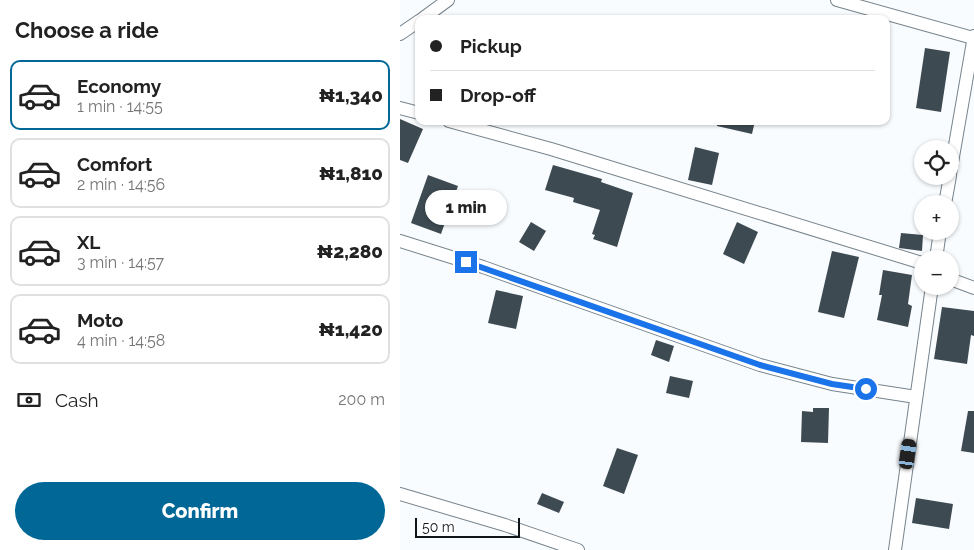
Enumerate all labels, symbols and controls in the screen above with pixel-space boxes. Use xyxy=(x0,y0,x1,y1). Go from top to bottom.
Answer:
text: Choose a ride xyxy=(15,17,159,43)
text: Pickup xyxy=(460,35,522,57)
icon: car xyxy=(17,73,62,118)
text: Economy xyxy=(77,75,161,97)
text: ₦1,340 xyxy=(319,84,383,106)
text: Drop-off xyxy=(460,84,536,106)
text: 1 min · 14:55 xyxy=(77,97,163,116)
map controls xyxy=(914,140,959,295)
button: locate xyxy=(914,140,959,185)
icon: car xyxy=(17,151,62,196)
text: Comfort xyxy=(77,153,152,175)
text: ₦1,810 xyxy=(319,162,383,184)
text: 2 min · 14:56 xyxy=(77,175,165,194)
callout: 1 min xyxy=(425,190,507,224)
button: + xyxy=(914,195,959,240)
text: 1 min xyxy=(445,198,487,217)
icon: car xyxy=(17,229,62,274)
text: XL xyxy=(77,231,100,253)
text: ₦2,280 xyxy=(317,240,383,262)
button: − xyxy=(914,250,959,295)
route end xyxy=(455,251,477,273)
text: 3 min · 14:57 xyxy=(77,253,164,272)
icon: car xyxy=(17,307,62,352)
text: Moto xyxy=(77,309,123,331)
text: ₦1,420 xyxy=(318,318,383,340)
text: 4 min · 14:58 xyxy=(77,331,165,350)
route start xyxy=(855,378,877,400)
icon: cash xyxy=(15,386,43,414)
text: Cash xyxy=(55,389,99,411)
text: 200 m xyxy=(338,390,385,409)
car xyxy=(898,438,917,470)
button: Confirm xyxy=(15,482,385,540)
scale bar xyxy=(415,515,520,538)
text: 50 m xyxy=(422,519,455,535)

